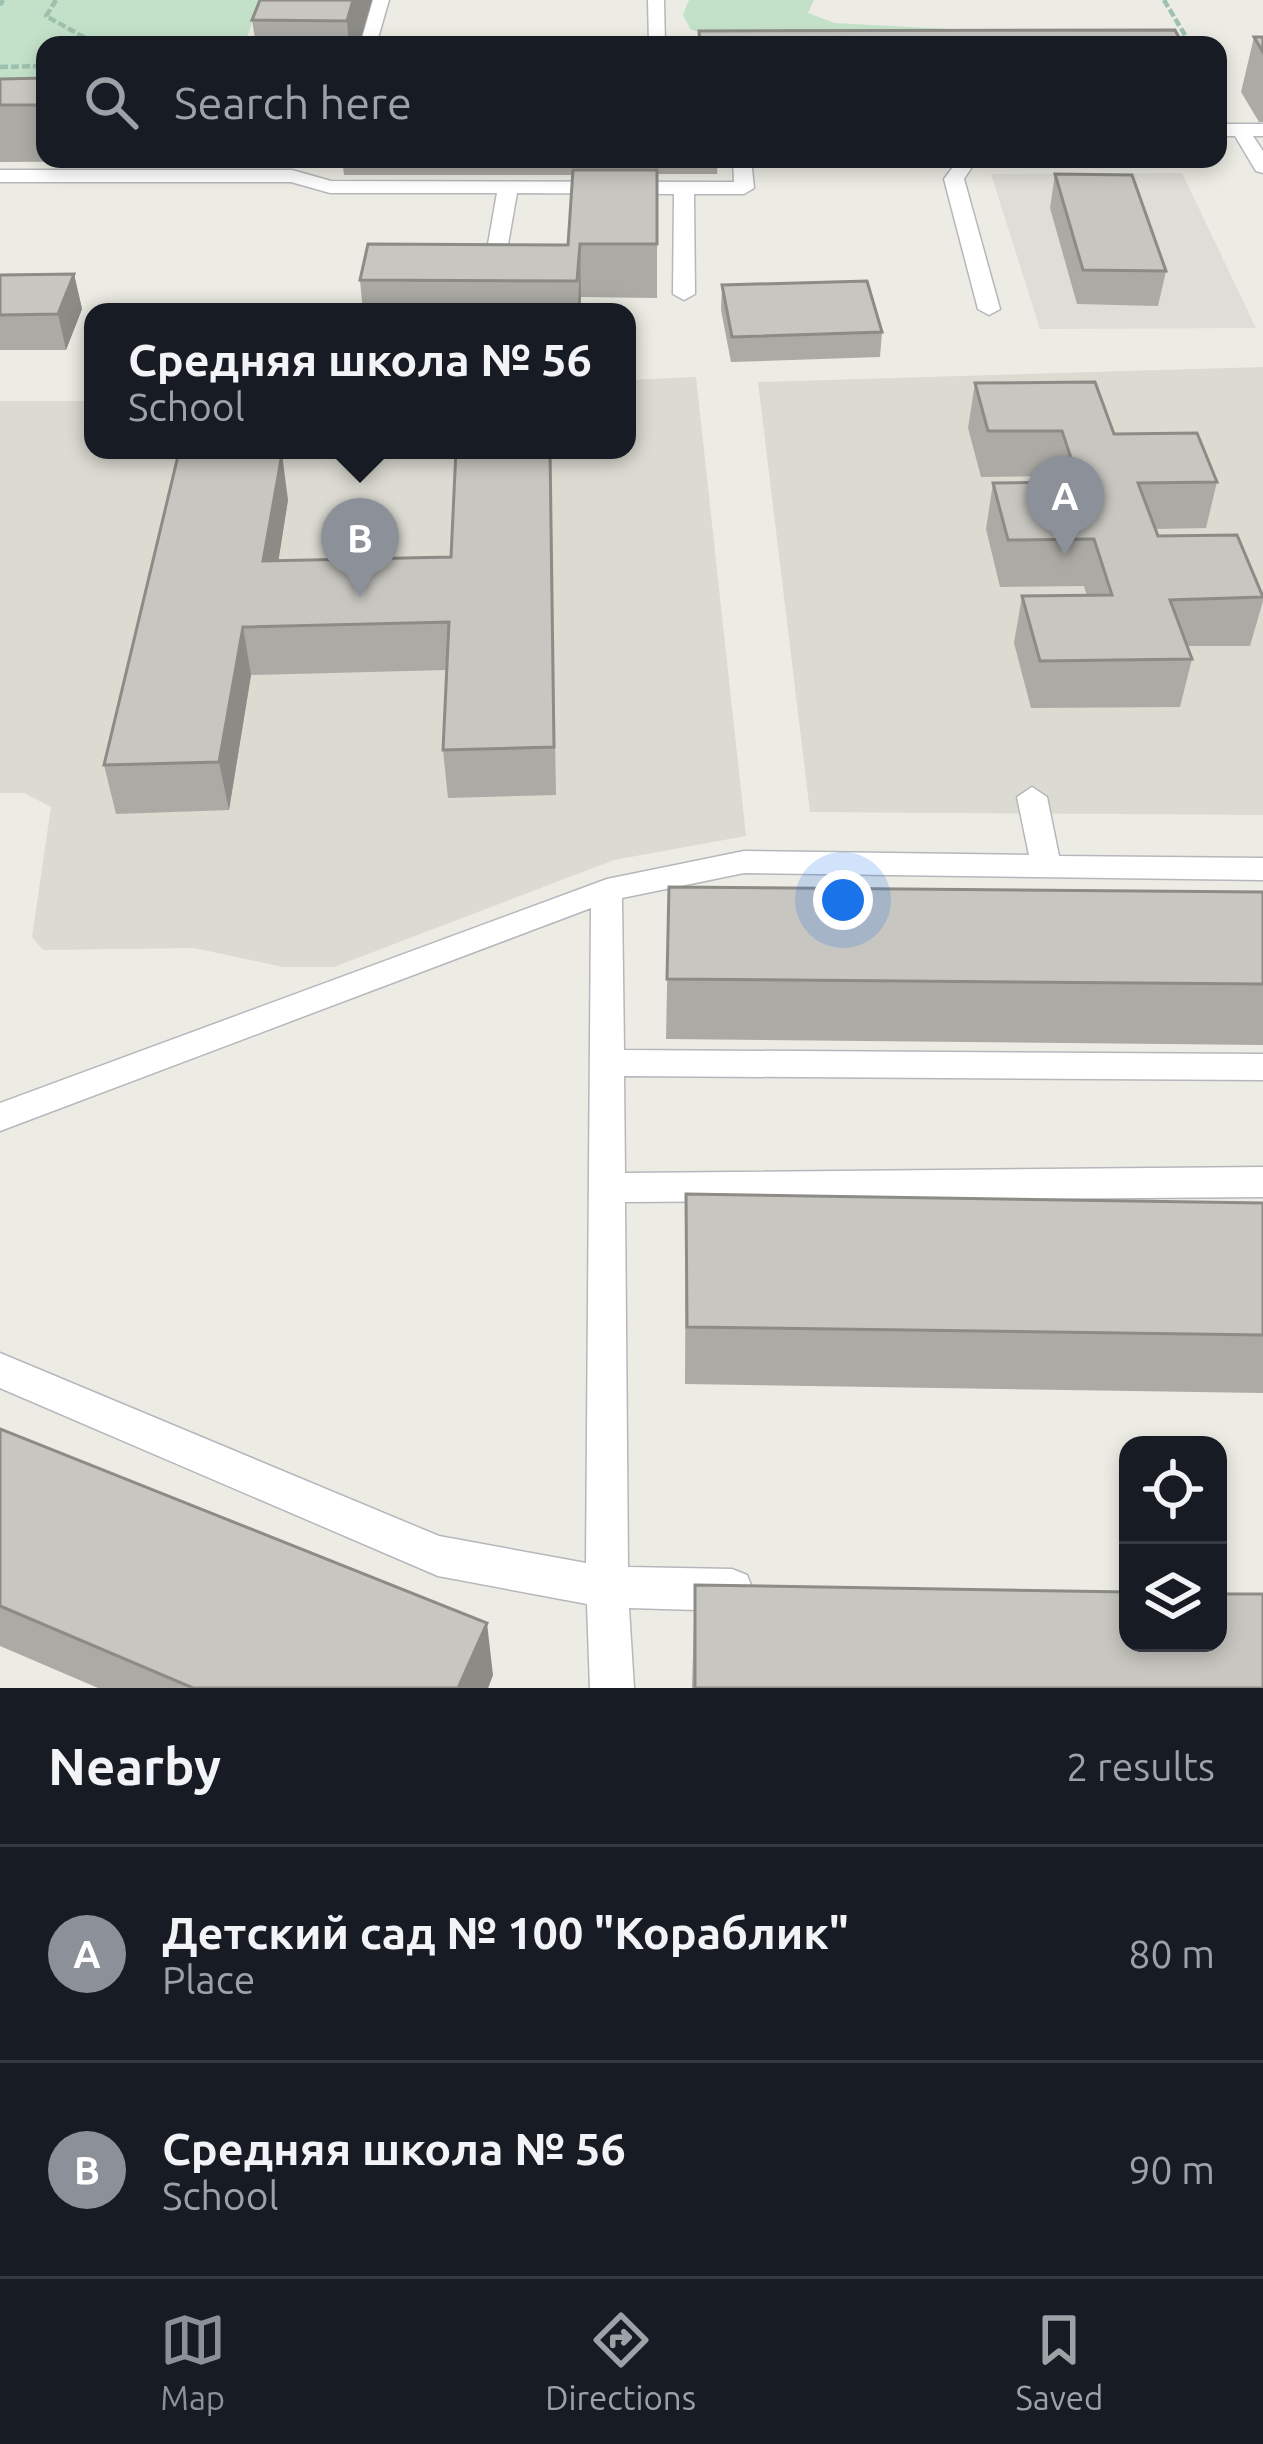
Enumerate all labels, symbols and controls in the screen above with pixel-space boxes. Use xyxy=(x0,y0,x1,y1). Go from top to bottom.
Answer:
search box xyxy=(36,36,1227,168)
icon: search xyxy=(78,69,144,135)
text: Search here xyxy=(174,77,412,128)
popup xyxy=(84,303,636,459)
text: Средняя школа № 56 xyxy=(128,334,592,385)
text: School xyxy=(128,385,245,428)
pin: A xyxy=(1026,456,1104,555)
pin: B xyxy=(321,498,399,597)
your location xyxy=(813,870,873,930)
map controls xyxy=(1119,1436,1227,1652)
button: locate xyxy=(1119,1436,1227,1544)
button: layers xyxy=(1119,1544,1227,1652)
text: Nearby xyxy=(48,1737,221,1795)
text: 2 results xyxy=(1066,1745,1215,1788)
text: Детский сад № 100 "Кораблик" xyxy=(162,1907,849,1958)
text: A xyxy=(73,1932,101,1975)
text: 80 m xyxy=(1128,1932,1215,1975)
text: Place xyxy=(162,1958,255,2001)
text: Средняя школа № 56 xyxy=(162,2123,626,2174)
text: B xyxy=(74,2148,100,2191)
text: 90 m xyxy=(1128,2148,1215,2191)
text: School xyxy=(162,2174,279,2217)
tab: Map xyxy=(160,2307,226,2416)
tab: Directions xyxy=(545,2307,696,2416)
tab: Saved xyxy=(1015,2307,1103,2416)

